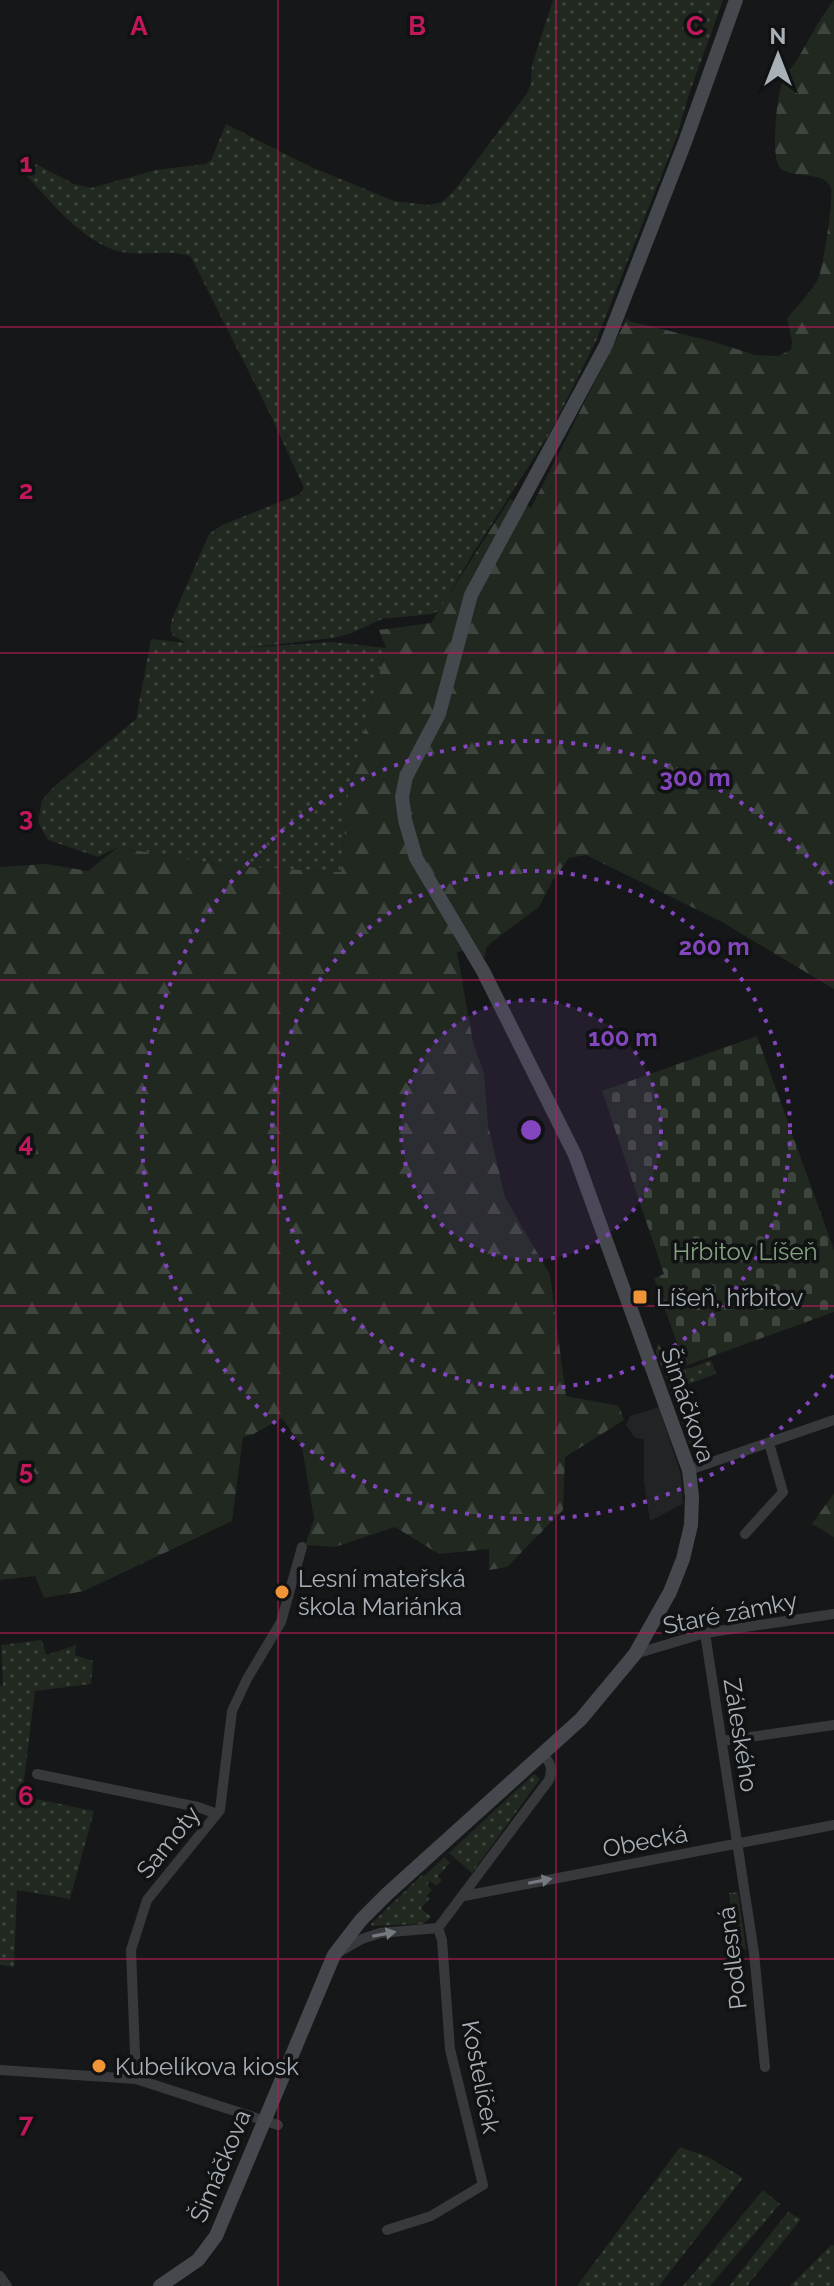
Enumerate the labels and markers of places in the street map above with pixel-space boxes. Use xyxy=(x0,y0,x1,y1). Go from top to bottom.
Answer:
centre of rings xyxy=(517,1116,545,1144)
place label: Líšeň, hřbitov xyxy=(656,1283,804,1312)
marker: Líšeň, hřbitov xyxy=(631,1288,649,1306)
place label: Lesní mateřská škola Mariánka xyxy=(298,1564,465,1621)
marker: Lesní mateřská škola Mariánka xyxy=(273,1583,291,1601)
place label: Kubelíkova kiosk xyxy=(115,2052,299,2081)
marker: Kubelíkova kiosk xyxy=(90,2057,108,2075)

